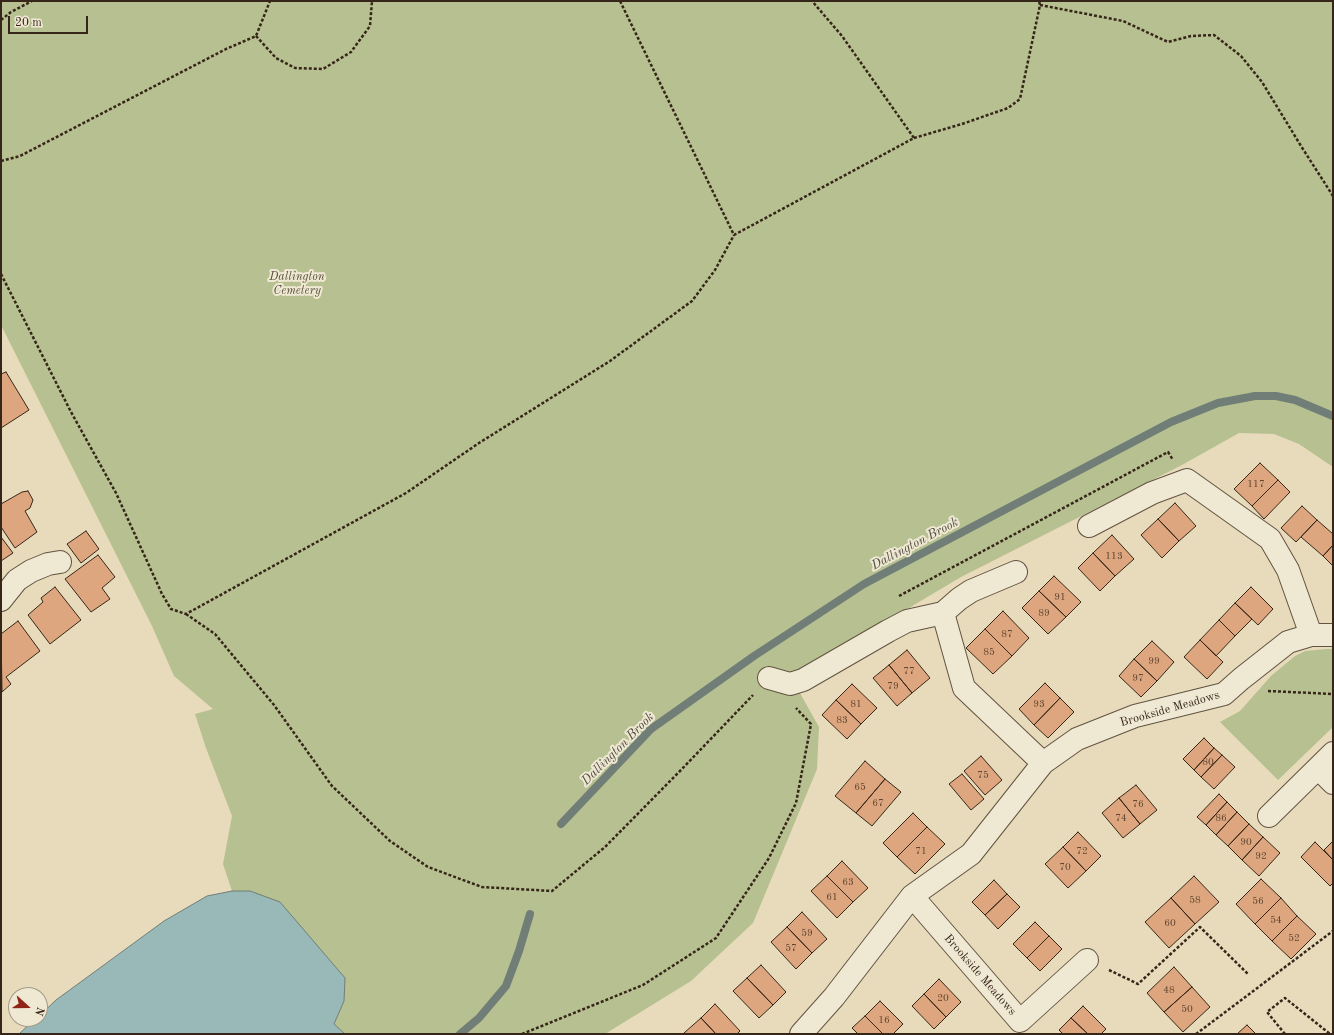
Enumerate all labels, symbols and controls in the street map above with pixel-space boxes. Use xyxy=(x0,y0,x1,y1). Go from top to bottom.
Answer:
scale bar xyxy=(10,8,90,34)
text: 20 m xyxy=(15,17,42,29)
park label: Dallington Cemetery xyxy=(269,270,325,298)
house number: 117 xyxy=(1247,478,1265,490)
water label: Dallington Brook xyxy=(869,514,961,574)
house number: 113 xyxy=(1105,550,1123,562)
house number: 91 xyxy=(1054,591,1066,603)
house number: 89 xyxy=(1038,607,1050,619)
house number: 87 xyxy=(1001,628,1013,640)
house number: 85 xyxy=(983,646,995,658)
house number: 99 xyxy=(1148,655,1160,667)
house number: 77 xyxy=(903,665,915,677)
house number: 97 xyxy=(1132,672,1144,684)
house number: 79 xyxy=(887,680,899,692)
street label: Brookside Meadows xyxy=(1119,688,1221,730)
house number: 81 xyxy=(850,698,862,710)
house number: 93 xyxy=(1033,698,1045,710)
water label: Dallington Brook xyxy=(578,709,658,789)
house number: 83 xyxy=(836,714,848,726)
house number: 80 xyxy=(1202,756,1214,768)
house number: 75 xyxy=(977,769,989,781)
house number: 65 xyxy=(854,781,866,793)
house number: 67 xyxy=(872,797,884,809)
house number: 76 xyxy=(1132,798,1144,810)
house number: 74 xyxy=(1115,812,1127,824)
house number: 86 xyxy=(1215,812,1227,824)
house number: 90 xyxy=(1240,836,1252,848)
house number: 71 xyxy=(915,845,927,857)
house number: 72 xyxy=(1076,845,1088,857)
house number: 92 xyxy=(1255,850,1267,862)
house number: 70 xyxy=(1059,861,1071,873)
house number: 63 xyxy=(842,876,854,888)
house number: 61 xyxy=(826,891,838,903)
house number: 58 xyxy=(1189,894,1201,906)
house number: 56 xyxy=(1252,895,1264,907)
house number: 54 xyxy=(1270,914,1282,926)
house number: 60 xyxy=(1164,917,1176,929)
house number: 59 xyxy=(801,927,813,939)
street label: Brookside Meadows xyxy=(941,931,1019,1019)
house number: 52 xyxy=(1288,932,1300,944)
house number: 57 xyxy=(785,942,797,954)
house number: 48 xyxy=(1163,984,1175,996)
north arrow xyxy=(8,987,48,1027)
house number: 20 xyxy=(937,992,949,1004)
house number: 50 xyxy=(1181,1003,1193,1015)
text: N xyxy=(32,1005,45,1017)
house number: 16 xyxy=(878,1014,890,1026)

